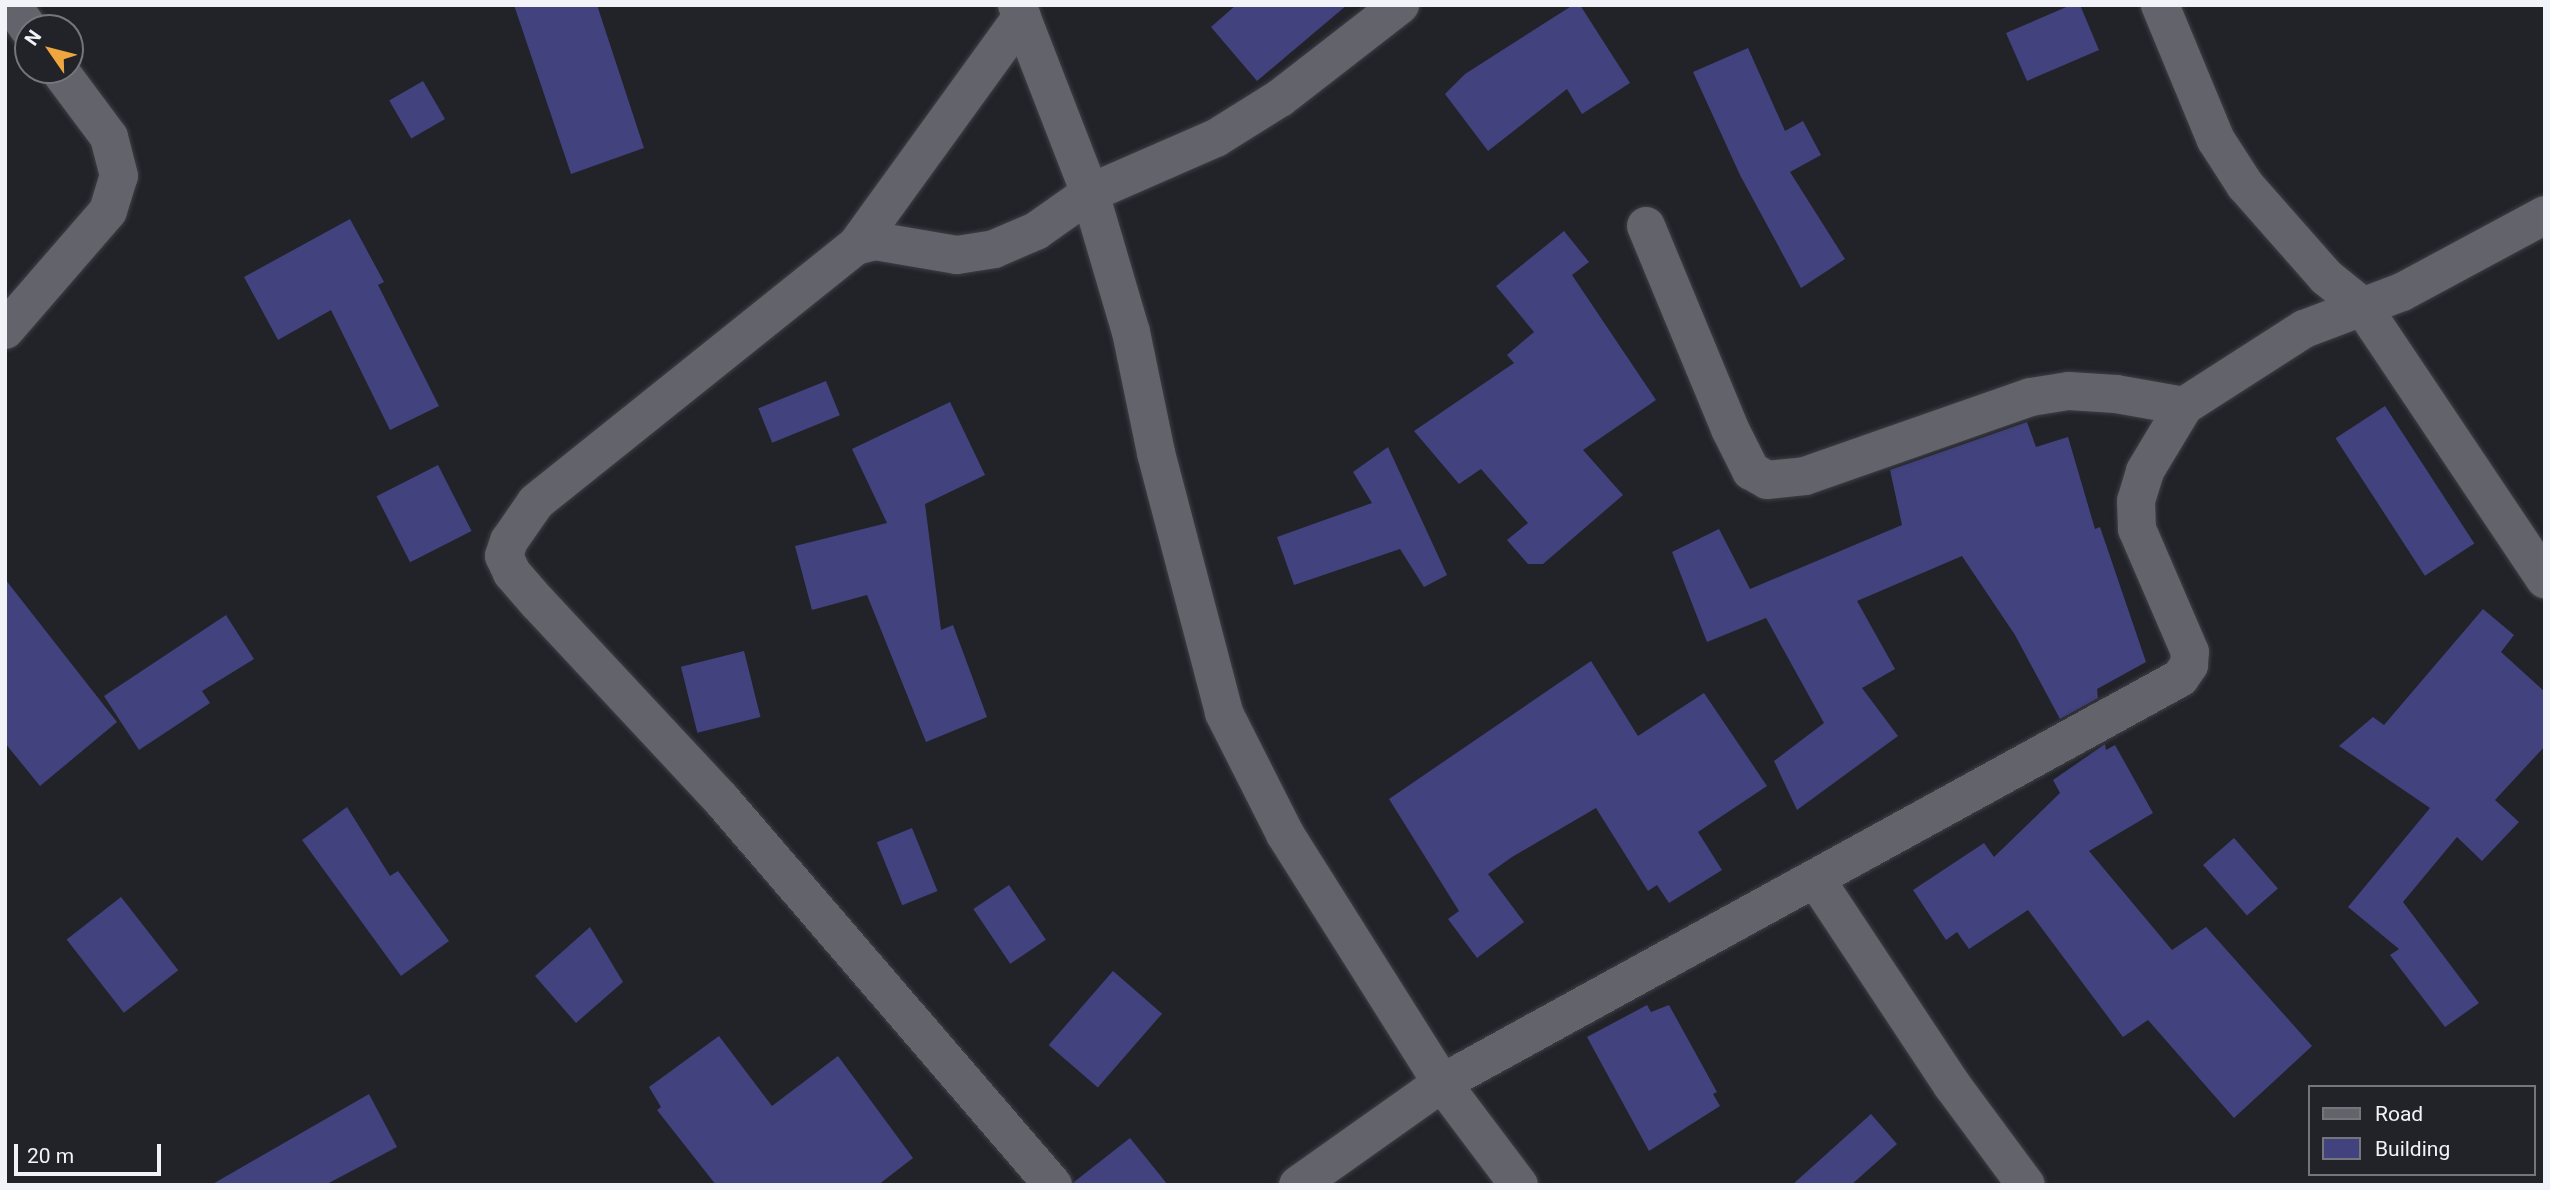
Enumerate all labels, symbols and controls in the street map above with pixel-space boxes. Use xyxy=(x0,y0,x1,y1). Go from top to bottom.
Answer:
north arrow xyxy=(14,14,84,84)
text: N xyxy=(20,26,46,50)
legend xyxy=(2308,1085,2536,1176)
text: Road xyxy=(2375,1102,2423,1126)
scale bar xyxy=(18,1130,164,1174)
text: Building xyxy=(2375,1137,2450,1161)
text: 20 m xyxy=(27,1144,74,1168)

